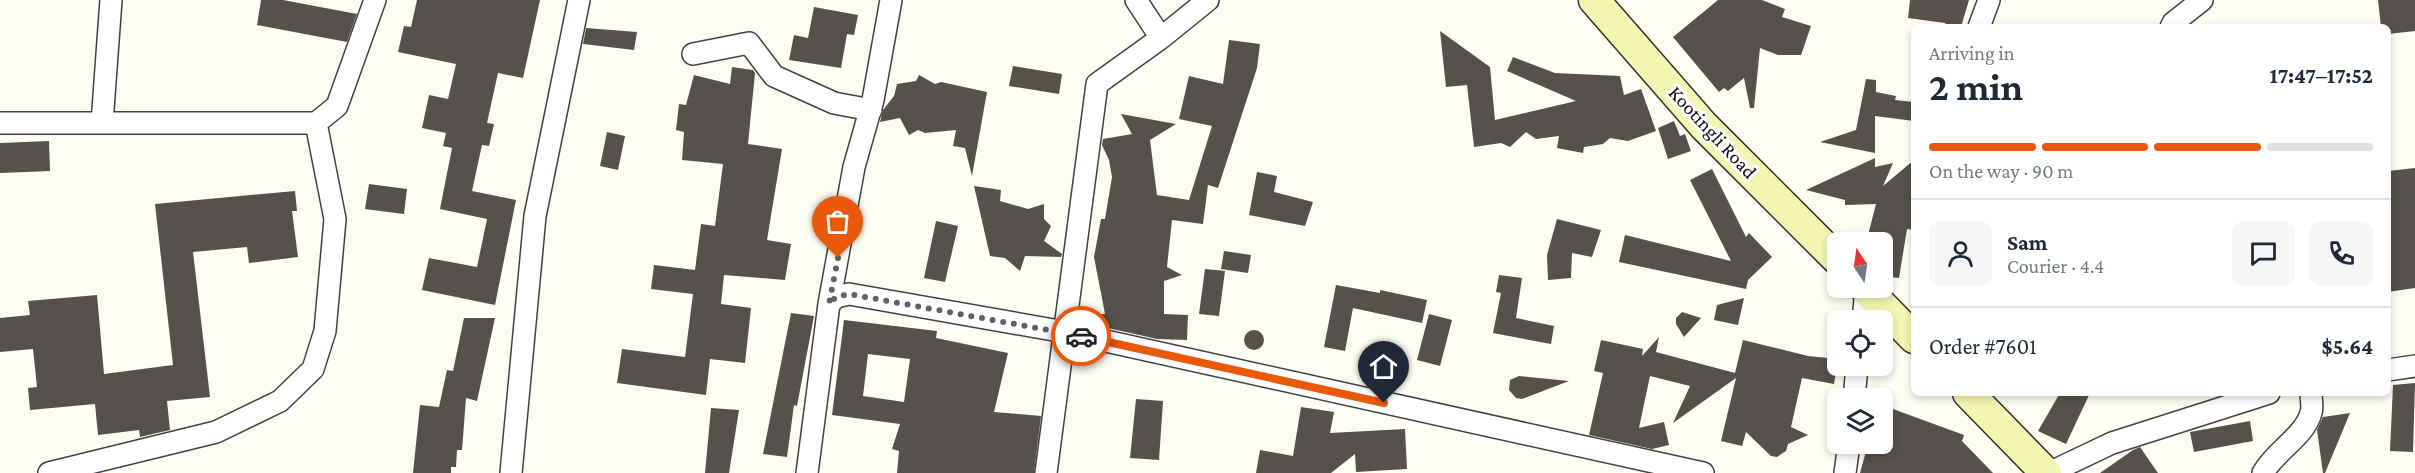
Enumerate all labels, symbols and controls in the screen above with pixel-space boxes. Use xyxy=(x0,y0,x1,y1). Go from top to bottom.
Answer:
text: Arriving in xyxy=(1929,42,2014,64)
text: 17:47–17:52 xyxy=(2269,63,2373,88)
text: 2 min xyxy=(1929,65,2023,108)
street label: Kootingli Road xyxy=(1664,81,1762,184)
text: On the way · 90 m xyxy=(1929,160,2073,182)
pin xyxy=(812,196,863,258)
icon: bag xyxy=(821,205,854,238)
button: person xyxy=(1929,222,1992,285)
button: chat xyxy=(2232,222,2295,285)
button: phone xyxy=(2310,222,2373,285)
text: Sam xyxy=(2007,230,2047,255)
north arrow xyxy=(1827,232,1893,298)
map controls xyxy=(1827,232,1893,454)
text: Courier · 4.4 xyxy=(2007,255,2104,277)
courier xyxy=(1051,306,1111,366)
button: locate xyxy=(1827,310,1893,376)
icon: car xyxy=(1065,320,1098,353)
text: Order #7601 xyxy=(1929,334,2036,359)
text: $5.64 xyxy=(2322,334,2373,359)
pin xyxy=(1358,341,1409,403)
icon: home xyxy=(1367,350,1400,383)
button: layers xyxy=(1827,388,1893,454)

